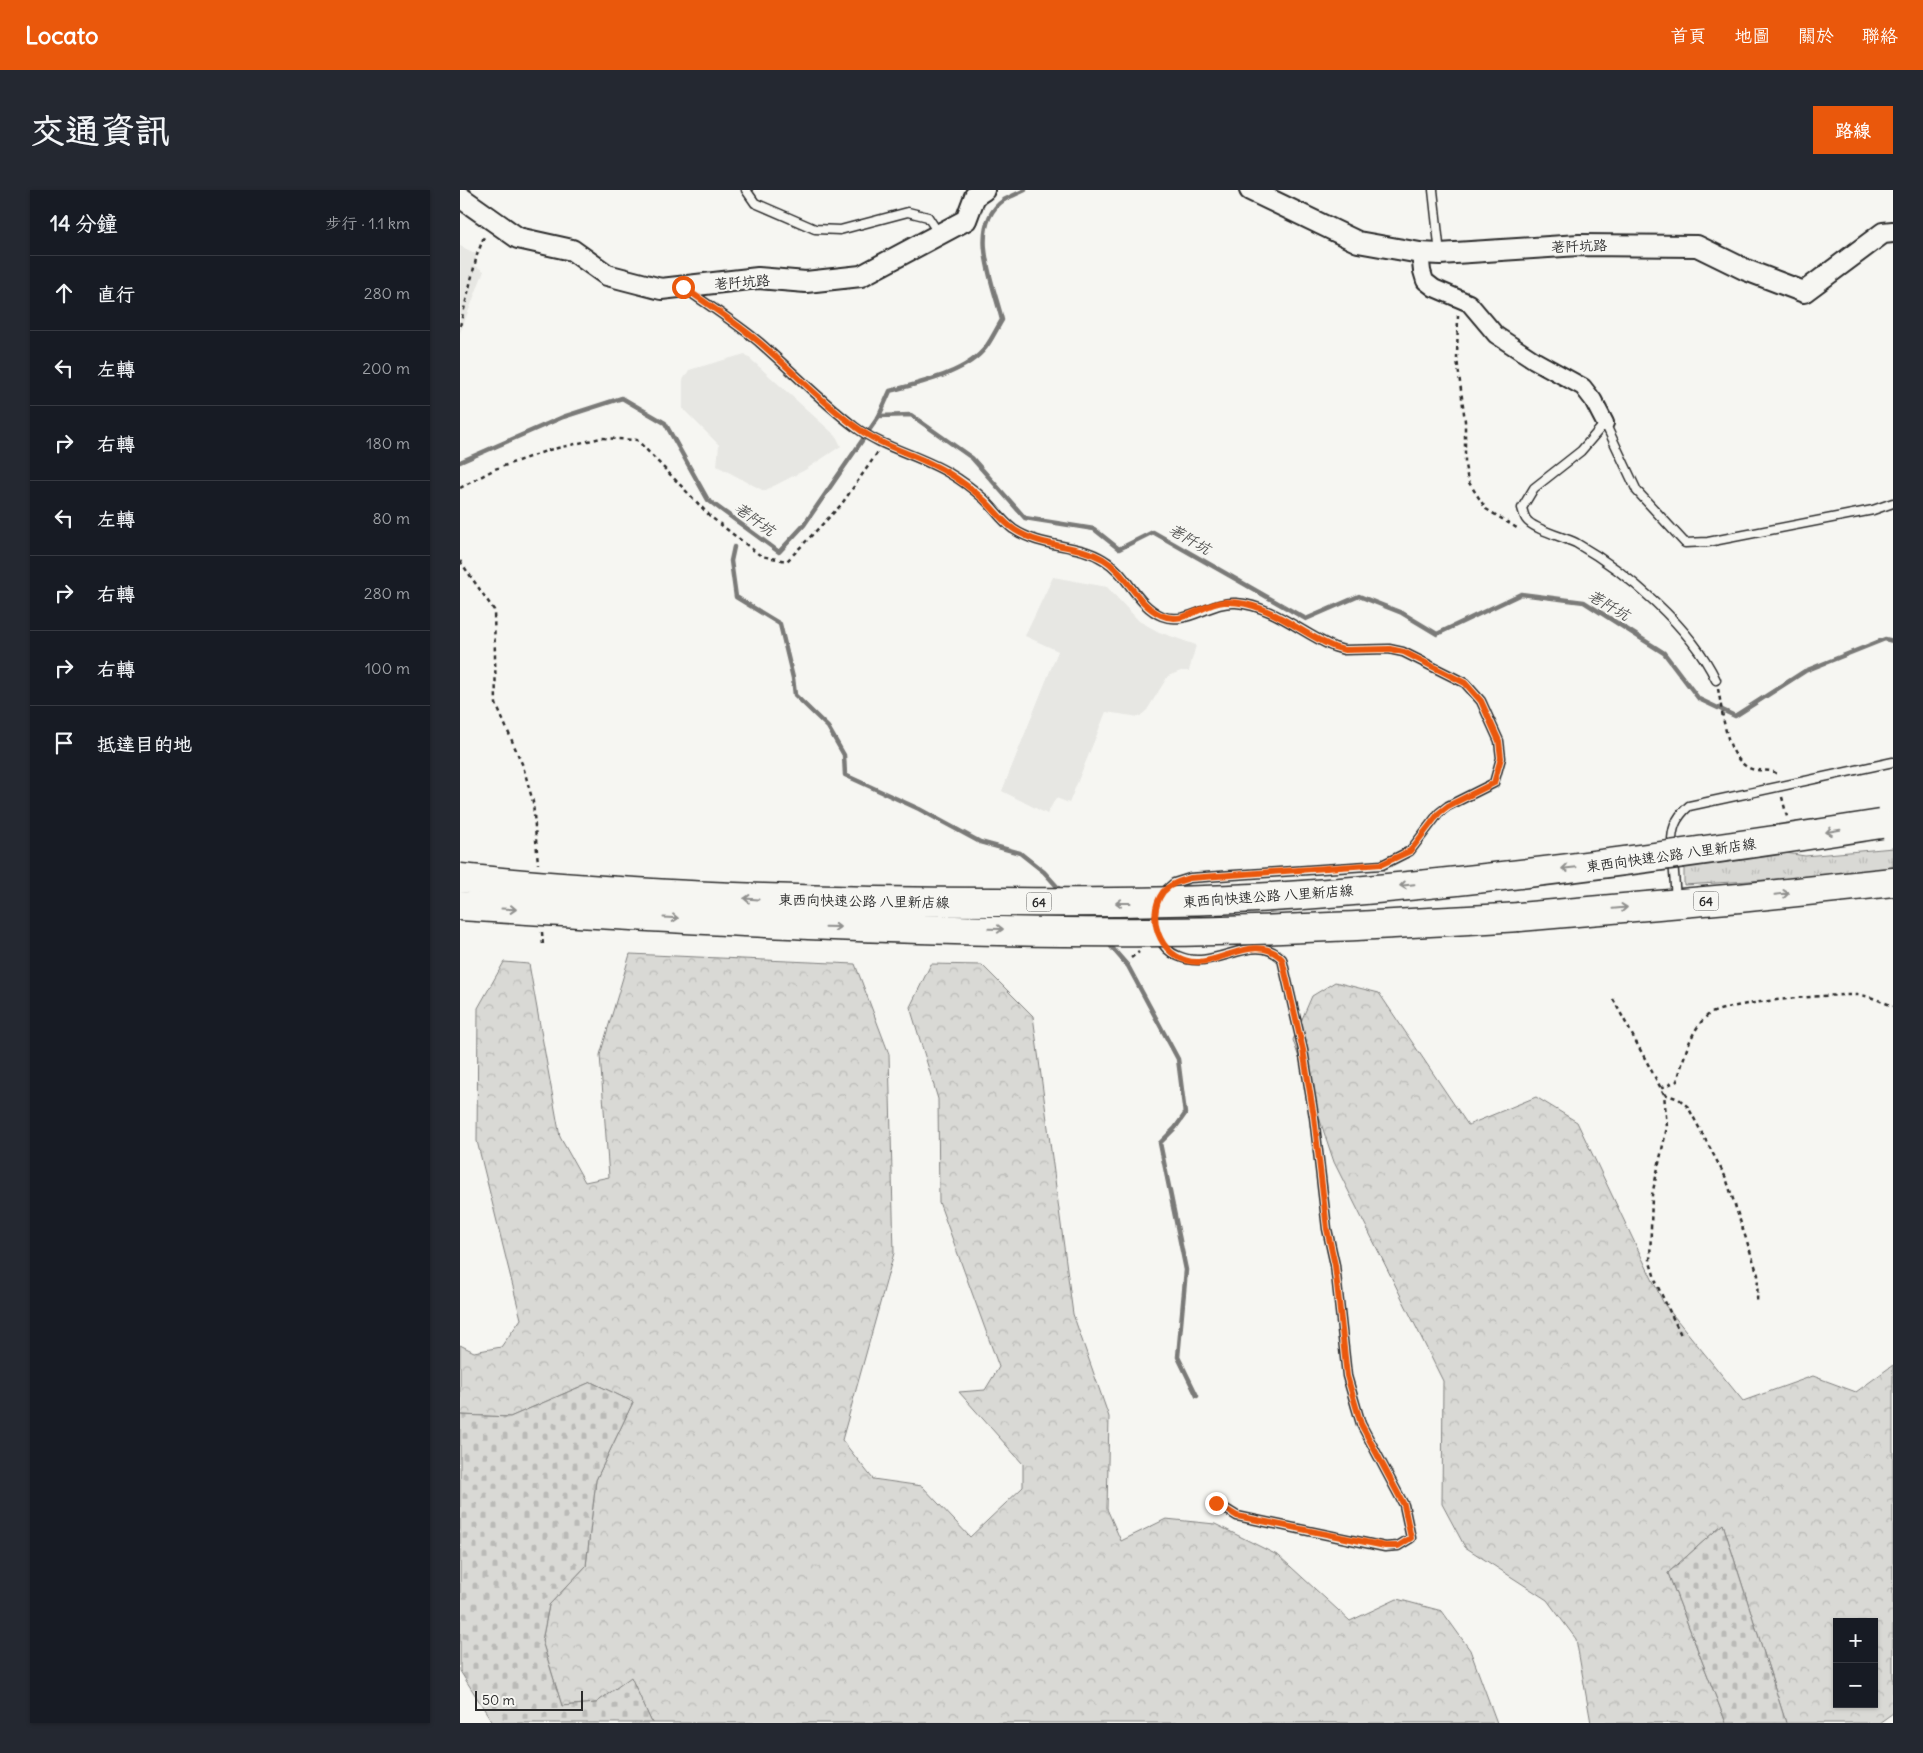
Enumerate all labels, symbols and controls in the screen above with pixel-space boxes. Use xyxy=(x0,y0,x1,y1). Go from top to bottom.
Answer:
text: Locato xyxy=(25,20,99,50)
text: 首頁 xyxy=(1670,24,1706,47)
text: 地圖 xyxy=(1734,24,1770,47)
text: 關於 xyxy=(1798,24,1834,47)
text: 聯絡 xyxy=(1862,24,1898,47)
button: 路線 xyxy=(1813,106,1893,154)
text: 交通資訊 xyxy=(30,108,170,152)
text: 14 分鐘 xyxy=(50,210,117,237)
text: 步行 · 1.1 km xyxy=(325,213,410,233)
street label: 荖阡坑路 xyxy=(1551,236,1607,256)
street label: 荖阡坑路 xyxy=(713,271,771,293)
route start xyxy=(672,276,695,299)
icon: ahead xyxy=(50,279,78,307)
text: 直行 xyxy=(97,282,135,306)
text: 280 m xyxy=(364,283,410,303)
icon: left xyxy=(50,354,78,382)
text: 左轉 xyxy=(97,357,135,381)
text: 200 m xyxy=(362,358,410,378)
icon: right xyxy=(50,429,78,457)
text: 右轉 xyxy=(97,432,135,456)
text: 180 m xyxy=(366,433,410,453)
water label: 荖阡坑 xyxy=(731,498,780,541)
icon: left xyxy=(50,504,78,532)
text: 左轉 xyxy=(97,507,135,531)
text: 80 m xyxy=(372,508,410,528)
water label: 荖阡坑 xyxy=(1166,520,1216,559)
icon: right xyxy=(50,579,78,607)
text: 右轉 xyxy=(97,582,135,606)
text: 280 m xyxy=(364,583,410,603)
water label: 荖阡坑 xyxy=(1585,586,1635,625)
icon: right xyxy=(50,654,78,682)
text: 右轉 xyxy=(97,657,135,681)
text: 100 m xyxy=(365,658,410,678)
icon: arrive xyxy=(50,729,78,757)
text: 抵達目的地 xyxy=(97,732,192,756)
one-way arrow xyxy=(1826,827,1842,837)
street label: 東西向快速公路 八里新店線 xyxy=(1585,834,1757,876)
one-way arrow xyxy=(1561,863,1577,873)
one-way arrow xyxy=(1400,880,1416,890)
street label: 東西向快速公路 八里新店線 xyxy=(1182,881,1354,911)
one-way arrow xyxy=(1774,889,1790,899)
street label: 東西向快速公路 八里新店線 xyxy=(778,891,950,911)
road number: 64 xyxy=(1694,891,1718,910)
road number: 64 xyxy=(1026,892,1052,912)
one-way arrow xyxy=(743,894,759,904)
one-way arrow xyxy=(1115,898,1132,908)
one-way arrow xyxy=(500,904,516,913)
one-way arrow xyxy=(1612,904,1628,913)
one-way arrow xyxy=(663,914,679,923)
one-way arrow xyxy=(825,922,841,931)
one-way arrow xyxy=(987,924,1003,934)
route end xyxy=(1205,1492,1228,1515)
map controls xyxy=(1833,1618,1878,1708)
button: + xyxy=(1833,1618,1878,1663)
button: − xyxy=(1833,1663,1878,1708)
scale bar xyxy=(475,1688,582,1711)
text: 50 m xyxy=(482,1691,515,1709)

